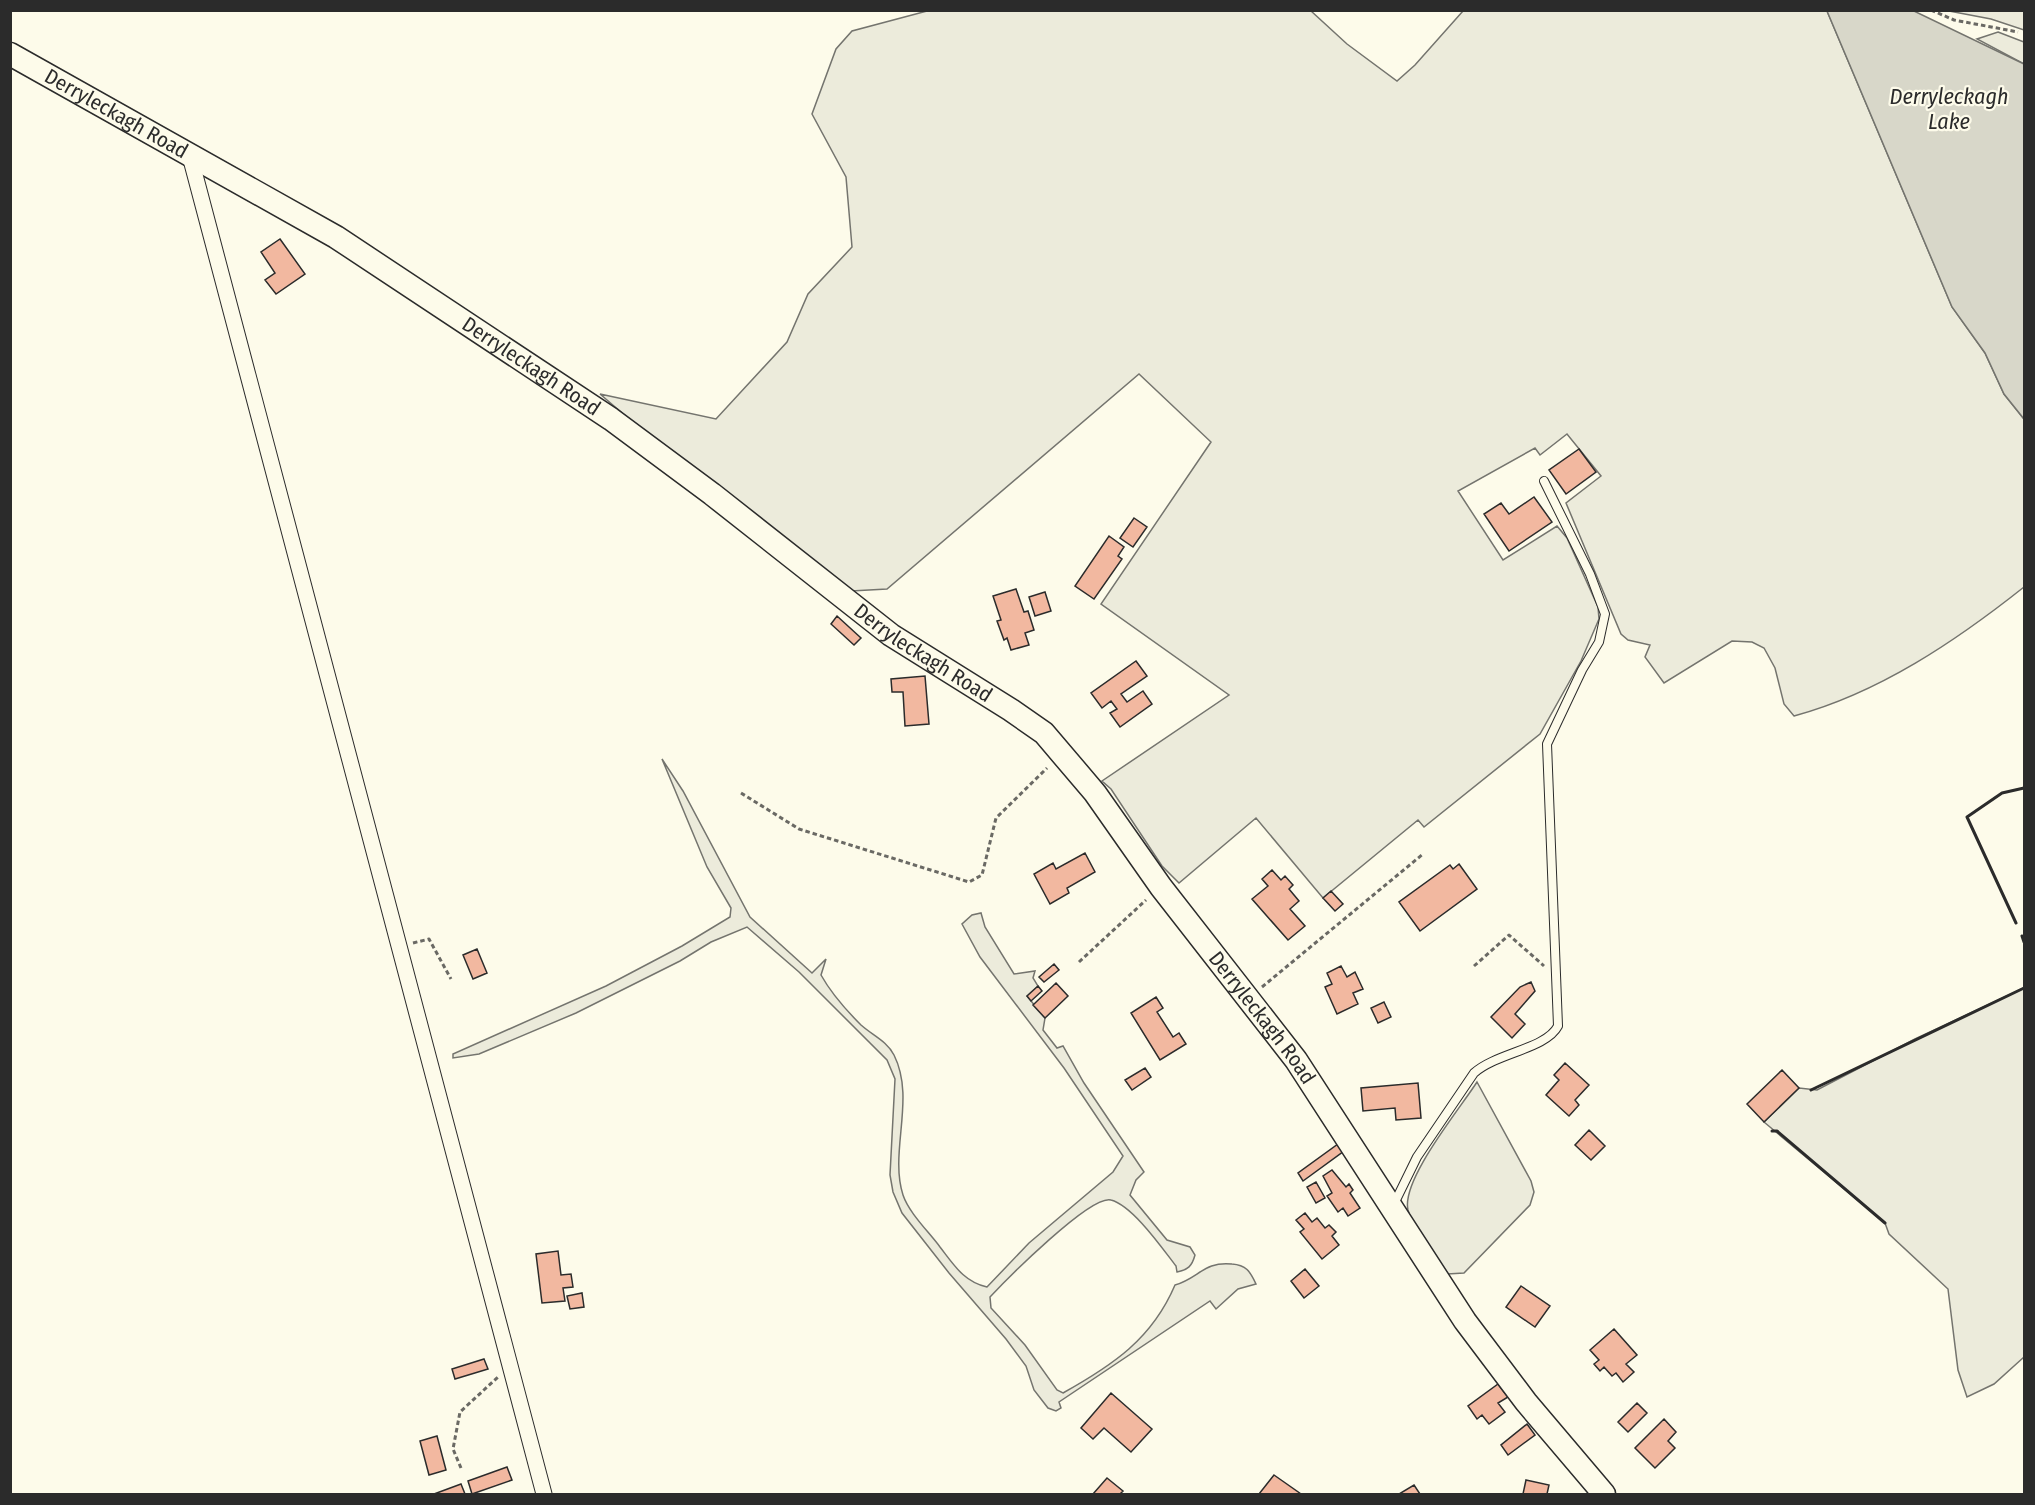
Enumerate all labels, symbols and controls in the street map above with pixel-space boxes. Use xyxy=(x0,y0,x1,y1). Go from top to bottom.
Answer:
street label: Derryleckagh Road xyxy=(40,63,193,164)
water label: Derryleckagh Lake xyxy=(1890,83,2008,135)
street label: Derryleckagh Road xyxy=(457,311,605,421)
street label: Derryleckagh Road xyxy=(849,598,997,708)
street label: Derryleckagh Road xyxy=(1203,946,1321,1089)

